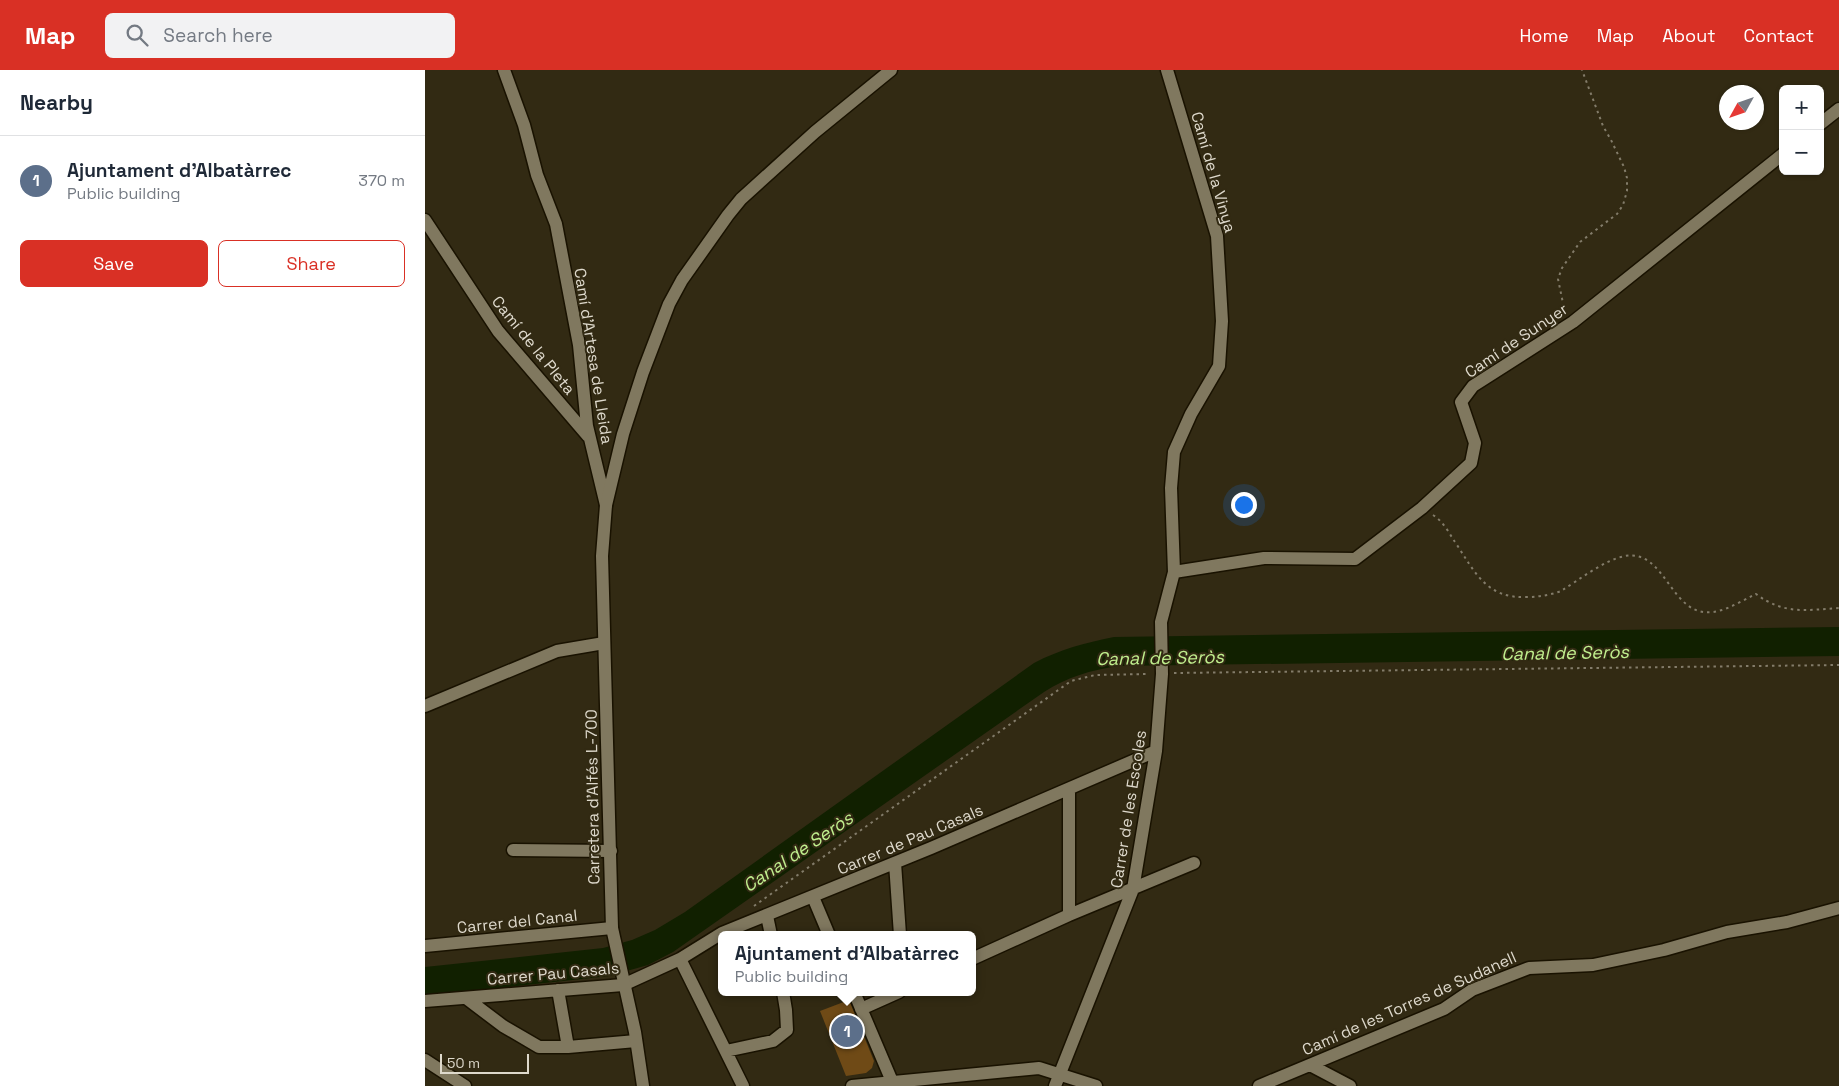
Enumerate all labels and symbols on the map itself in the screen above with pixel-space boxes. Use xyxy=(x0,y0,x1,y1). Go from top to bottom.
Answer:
north arrow xyxy=(1719,85,1764,130)
street label: Camí de la Vinya xyxy=(1186,109,1241,235)
street label: Camí d'Artesa de Lleida xyxy=(569,267,618,446)
street label: Camí de la Pleta xyxy=(487,291,580,399)
street label: Camí de Sunyer xyxy=(1461,298,1572,383)
your location xyxy=(1231,492,1257,518)
water label: Canal de Seròs xyxy=(1501,640,1630,665)
water label: Canal de Seròs xyxy=(1096,645,1225,670)
street label: Carretera d'Alfés L-700 xyxy=(580,709,605,885)
street label: Carrer de les Escoles xyxy=(1106,729,1151,889)
street label: Carrer de Pau Casals xyxy=(834,799,986,880)
water label: Canal de Seròs xyxy=(738,806,858,897)
street label: Carrer del Canal xyxy=(456,905,578,938)
street label: Camí de les Torres de Sudanell xyxy=(1299,947,1520,1060)
street label: Carrer Pau Casals xyxy=(486,957,620,990)
pin: 1 xyxy=(831,1012,863,1050)
scale bar xyxy=(440,1051,529,1074)

